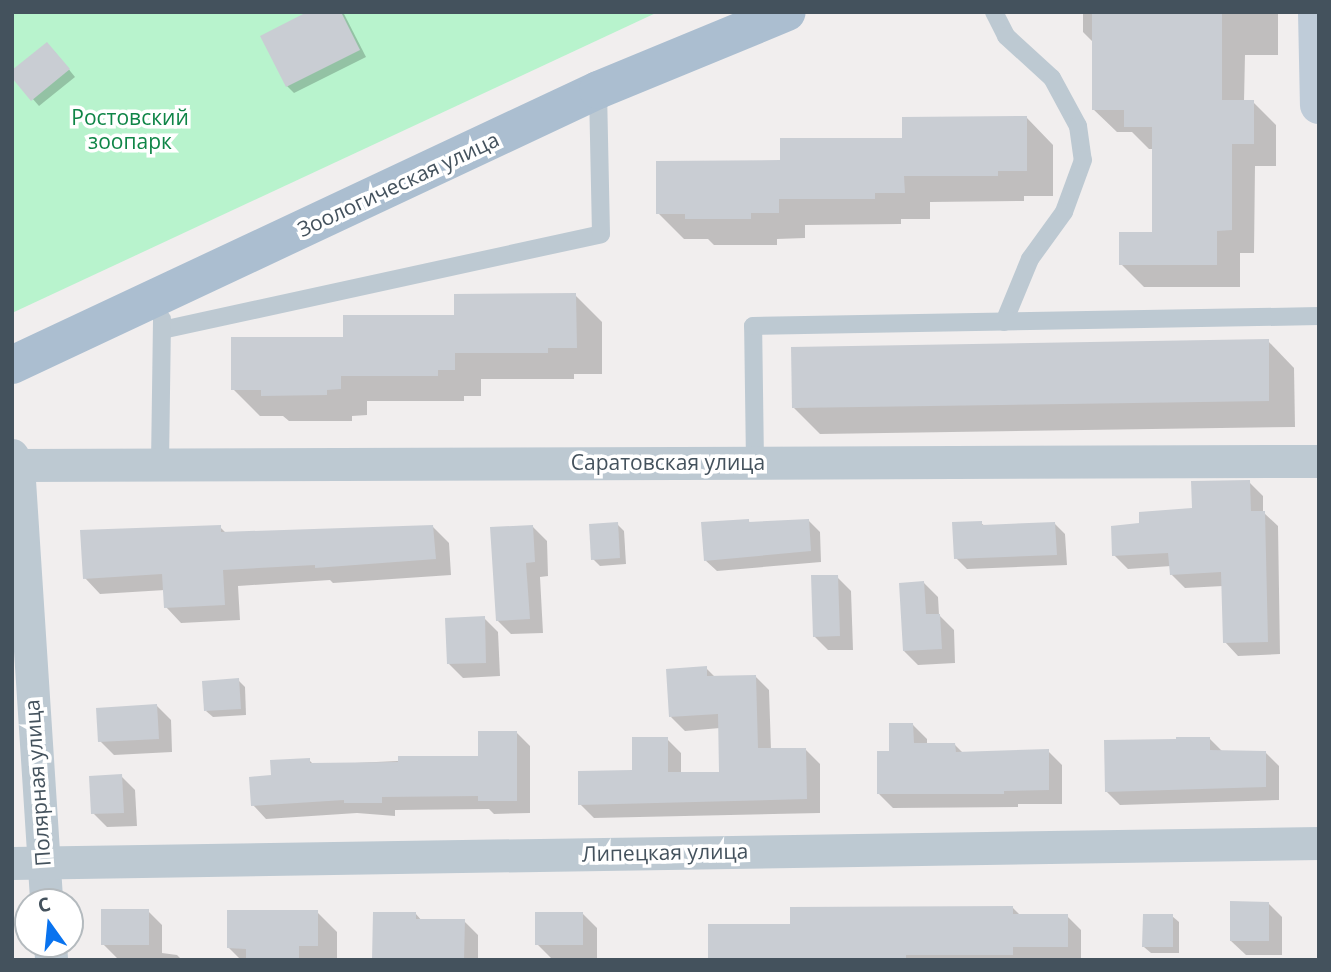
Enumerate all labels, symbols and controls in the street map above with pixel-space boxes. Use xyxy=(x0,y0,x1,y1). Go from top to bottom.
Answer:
park label: Ростовский зоопарк xyxy=(71,104,189,154)
street label: Зоологическая улица xyxy=(293,126,503,242)
street label: Саратовская улица xyxy=(571,449,765,475)
street label: Полярная улица xyxy=(19,699,55,867)
street label: Липецкая улица xyxy=(582,838,748,866)
north arrow xyxy=(14,888,84,958)
text: С xyxy=(35,891,53,919)

